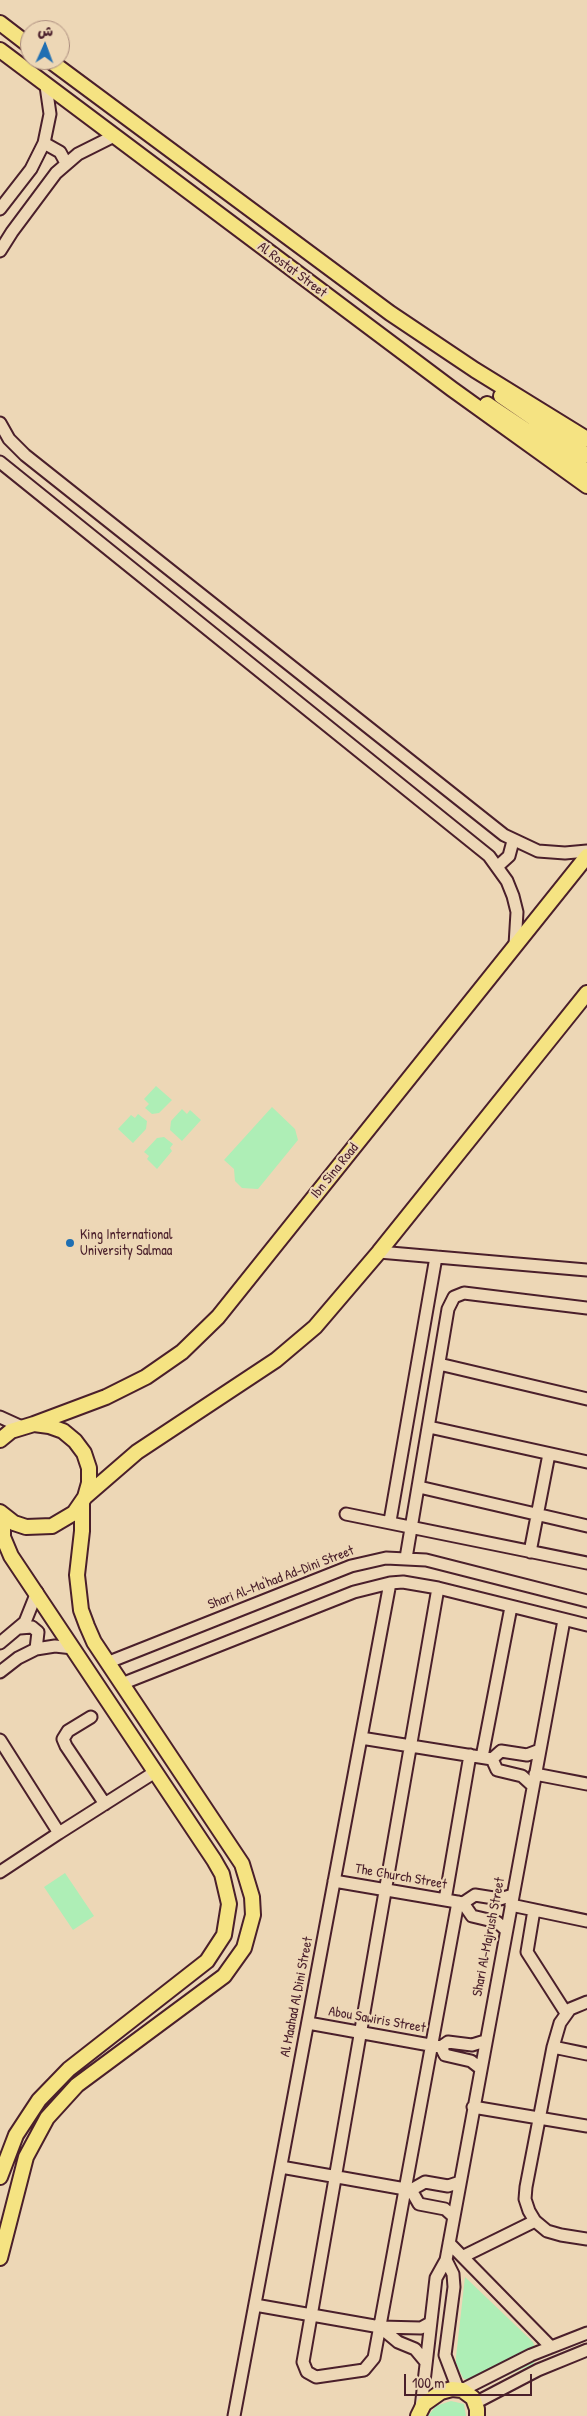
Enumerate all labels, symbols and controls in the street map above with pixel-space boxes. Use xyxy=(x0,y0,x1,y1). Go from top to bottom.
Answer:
north arrow xyxy=(20,20,70,70)
text: ش xyxy=(37,21,54,40)
street label: Al Rostat Street xyxy=(254,239,330,301)
street label: Ibn Sina Road xyxy=(308,1140,362,1202)
place label: King International University Salmaa xyxy=(80,1227,173,1260)
marker: King International University Salmaa xyxy=(64,1237,76,1249)
street label: Shari Al-Ma'had Ad-Dini Street xyxy=(206,1542,356,1614)
street label: The Church Street xyxy=(354,1861,448,1893)
street label: Shari Al-Majrush Street xyxy=(469,1876,509,1998)
street label: Al Maahad Al Dini Street xyxy=(277,1936,317,2058)
street label: Abou Sawiris Street xyxy=(327,2003,427,2037)
scale bar xyxy=(407,2364,534,2396)
text: 100 m xyxy=(412,2372,445,2393)

